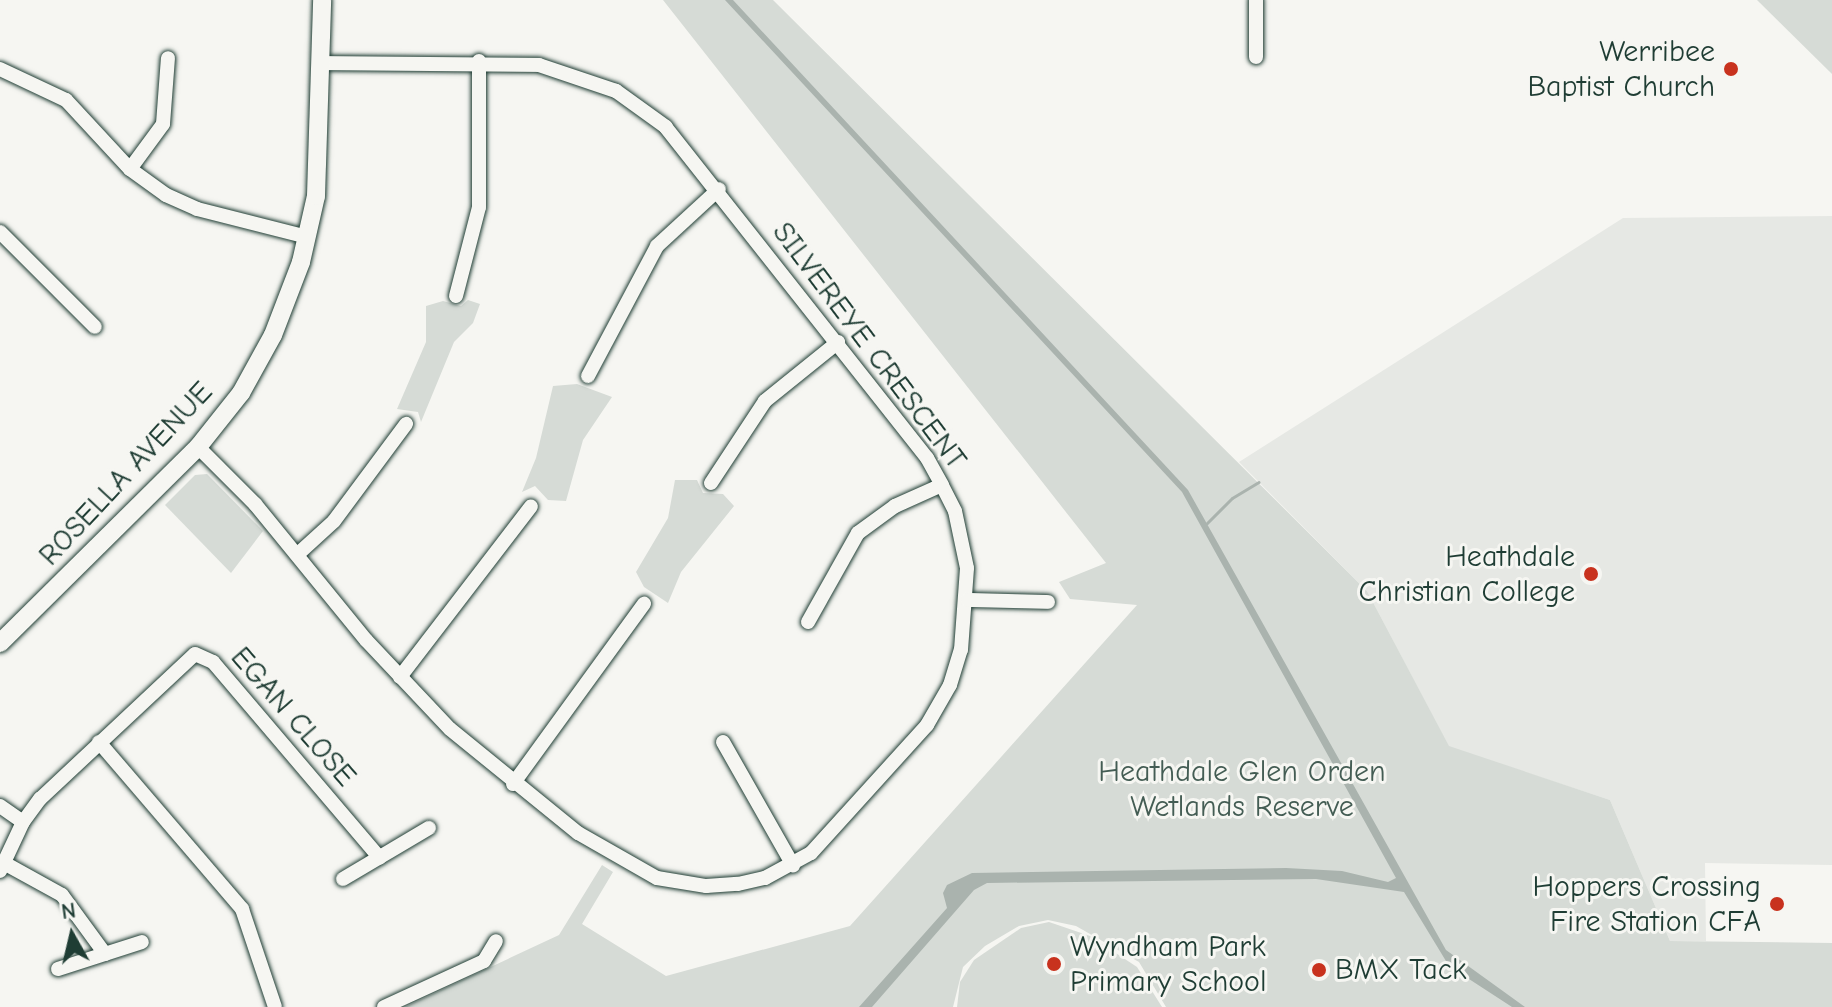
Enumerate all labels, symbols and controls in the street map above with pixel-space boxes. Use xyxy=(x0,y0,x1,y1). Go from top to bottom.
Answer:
place label: Werribee Baptist Church xyxy=(1527,34,1715,104)
marker: Werribee Baptist Church xyxy=(1722,60,1740,78)
street label: SILVEREYE CRESCENT xyxy=(764,215,974,477)
street label: ROSELLA AVENUE xyxy=(32,375,220,573)
place label: Heathdale Christian College xyxy=(1358,539,1575,610)
marker: Heathdale Christian College xyxy=(1582,565,1600,583)
street label: EGAN CLOSE xyxy=(223,640,363,794)
park label: Heathdale Glen Orden Wetlands Reserve xyxy=(1098,754,1386,824)
place label: Hoppers Crossing Fire Station CFA xyxy=(1532,869,1761,940)
north arrow xyxy=(32,895,112,975)
marker: Hoppers Crossing Fire Station CFA xyxy=(1768,895,1786,913)
text: N xyxy=(60,897,78,925)
place label: Wyndham Park Primary School xyxy=(1070,929,1267,1000)
place label: BMX Tack xyxy=(1335,952,1467,988)
marker: Wyndham Park Primary School xyxy=(1045,955,1063,973)
marker: BMX Tack xyxy=(1310,961,1328,979)

